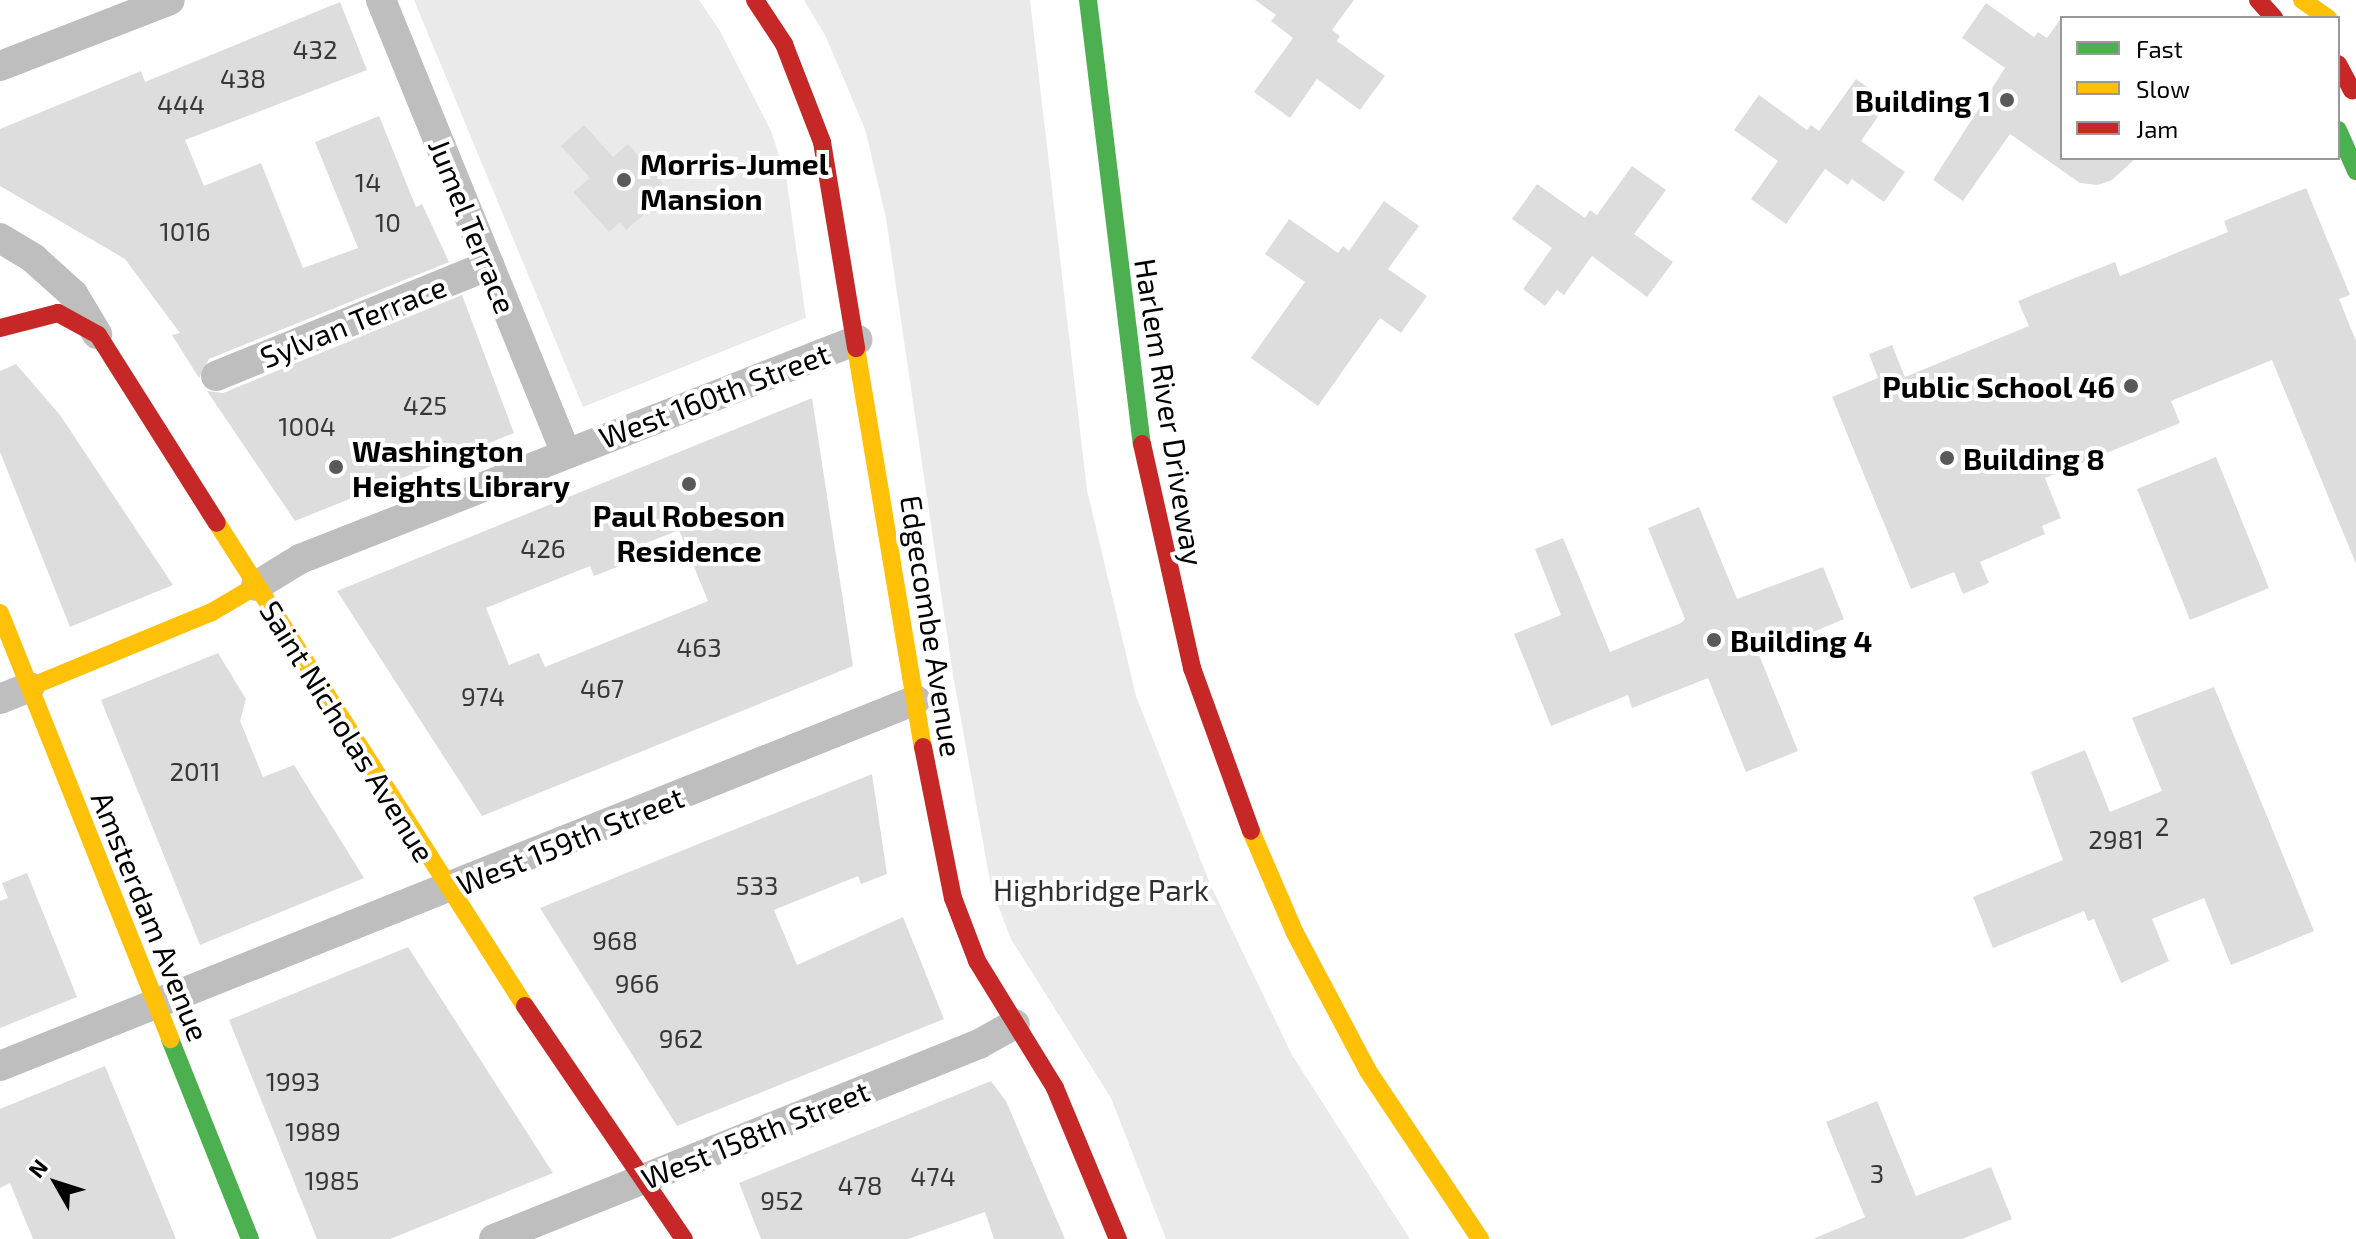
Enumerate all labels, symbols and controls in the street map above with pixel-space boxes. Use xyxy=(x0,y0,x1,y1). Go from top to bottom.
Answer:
legend xyxy=(2060,16,2340,160)
house number: 432 xyxy=(292,33,338,65)
text: Fast xyxy=(2136,34,2183,63)
house number: 438 xyxy=(220,62,266,94)
text: Slow xyxy=(2136,74,2190,103)
place label: Building 1 xyxy=(1855,82,1991,118)
house number: 444 xyxy=(157,88,205,120)
marker: Building 1 xyxy=(1998,91,2016,109)
text: Jam xyxy=(2136,114,2178,143)
street label: Jumel Terrace xyxy=(421,133,525,319)
place label: Morris-Jumel Mansion xyxy=(640,145,829,216)
house number: 14 xyxy=(355,166,381,198)
marker: Morris-Jumel Mansion xyxy=(615,171,633,189)
house number: 10 xyxy=(375,206,401,238)
house number: 1016 xyxy=(159,215,211,247)
street label: Harlem River Driveway xyxy=(1128,255,1212,569)
street label: Sylvan Terrace xyxy=(254,267,452,375)
street label: West 160th Street xyxy=(594,335,834,455)
place label: Public School 46 xyxy=(1882,368,2115,404)
marker: Public School 46 xyxy=(2122,377,2140,395)
house number: 425 xyxy=(403,389,447,421)
house number: 1004 xyxy=(278,410,336,442)
place label: Washington Heights Library xyxy=(352,432,570,502)
place label: Building 8 xyxy=(1963,440,2105,476)
marker: Building 8 xyxy=(1938,449,1956,467)
marker: Washington Heights Library xyxy=(327,458,345,476)
marker: Paul Robeson Residence xyxy=(680,475,698,493)
street label: Edgecombe Avenue xyxy=(894,492,970,760)
place label: Paul Robeson Residence xyxy=(593,497,785,568)
house number: 426 xyxy=(520,532,566,564)
street label: Saint Nicholas Avenue xyxy=(253,593,443,869)
place label: Building 4 xyxy=(1730,622,1872,658)
house number: 463 xyxy=(676,631,722,663)
marker: Building 4 xyxy=(1705,631,1723,649)
house number: 467 xyxy=(580,672,624,704)
house number: 974 xyxy=(461,680,505,712)
house number: 2011 xyxy=(170,755,220,787)
street label: West 159th Street xyxy=(451,778,689,902)
street label: Amsterdam Avenue xyxy=(84,786,218,1046)
house number: 2 xyxy=(2155,810,2169,842)
house number: 2981 xyxy=(2088,823,2144,855)
house number: 533 xyxy=(736,869,778,901)
park label: Highbridge Park xyxy=(993,871,1209,907)
house number: 968 xyxy=(592,924,638,956)
house number: 966 xyxy=(615,967,659,999)
house number: 962 xyxy=(659,1022,703,1054)
house number: 1993 xyxy=(266,1065,320,1097)
street label: West 158th Street xyxy=(636,1072,874,1196)
house number: 1989 xyxy=(285,1115,341,1147)
north arrow xyxy=(16,1143,96,1223)
text: N xyxy=(22,1154,52,1182)
house number: 3 xyxy=(1870,1157,1884,1189)
house number: 474 xyxy=(910,1160,956,1192)
house number: 1985 xyxy=(305,1164,359,1196)
house number: 478 xyxy=(837,1169,883,1201)
house number: 952 xyxy=(760,1184,804,1216)

